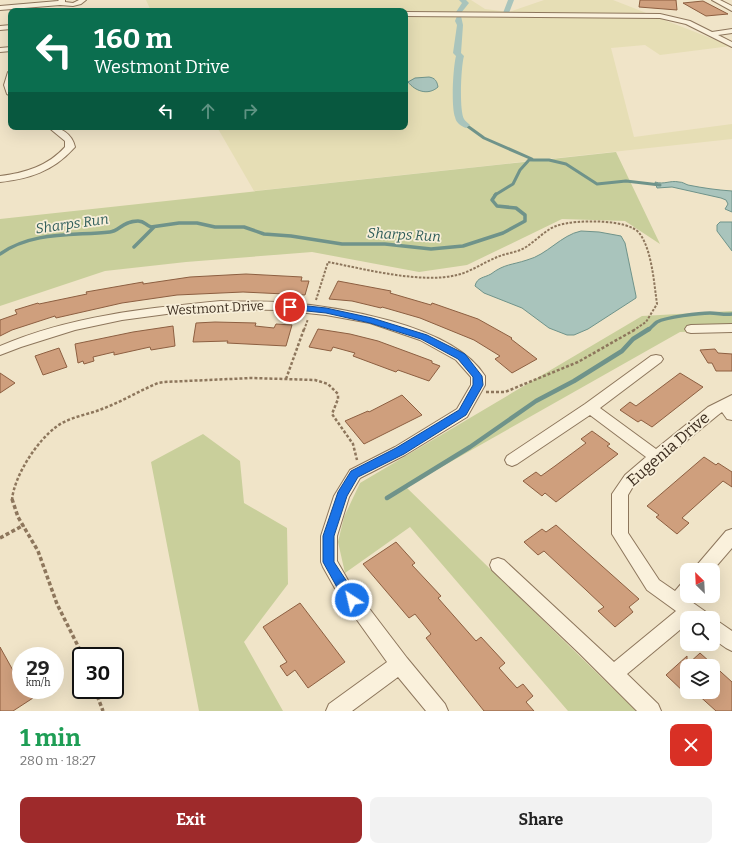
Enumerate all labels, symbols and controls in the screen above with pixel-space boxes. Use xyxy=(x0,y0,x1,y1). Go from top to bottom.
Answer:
text: 160 m xyxy=(94,22,172,55)
icon: left xyxy=(28,24,80,76)
text: Westmont Drive xyxy=(94,56,229,78)
icon: left xyxy=(155,100,177,122)
icon: ahead xyxy=(197,100,219,122)
icon: right xyxy=(239,100,261,122)
water label: Sharps Run xyxy=(34,210,110,238)
water label: Sharps Run xyxy=(367,225,441,245)
pin xyxy=(273,290,307,324)
icon: arrive xyxy=(279,296,301,318)
street label: Westmont Drive xyxy=(166,298,264,318)
street label: Eugenia Drive xyxy=(623,408,713,490)
north arrow xyxy=(680,563,720,603)
map controls xyxy=(680,563,720,699)
position arrow xyxy=(331,579,373,621)
button: search xyxy=(680,611,720,651)
speed limit sign: 30 xyxy=(72,647,124,699)
text: 29 xyxy=(26,656,50,680)
button: layers xyxy=(680,659,720,699)
text: km/h xyxy=(26,677,50,689)
text: 1 min xyxy=(20,724,81,752)
button: close xyxy=(670,724,712,766)
text: 280 m · 18:27 xyxy=(20,753,95,768)
button: Exit xyxy=(20,797,362,843)
button: Share xyxy=(370,797,712,843)

